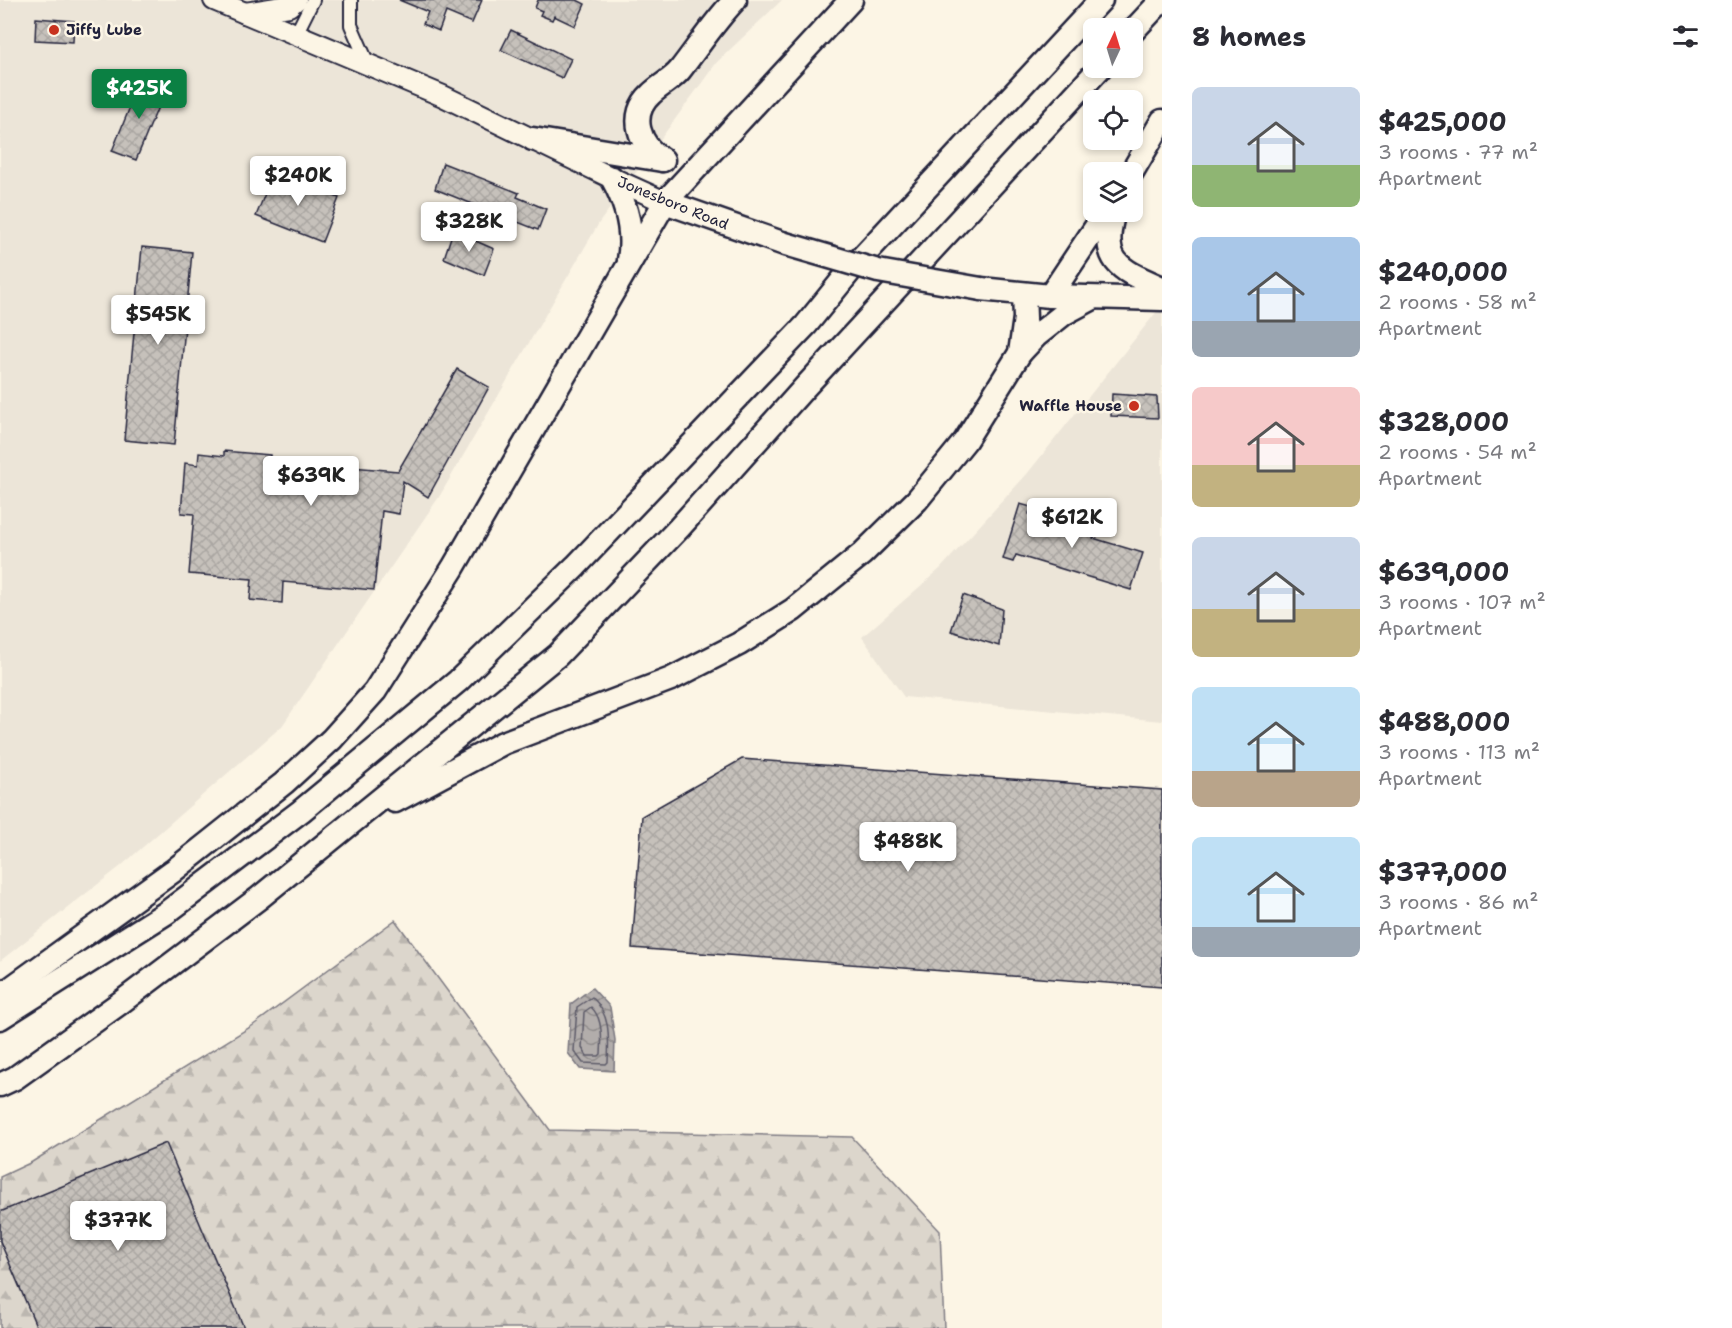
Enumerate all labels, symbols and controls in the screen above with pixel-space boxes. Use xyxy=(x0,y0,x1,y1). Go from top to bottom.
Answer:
north arrow xyxy=(1083,18,1143,78)
map controls xyxy=(1083,18,1143,222)
text: 8 homes xyxy=(1192,19,1306,54)
place label: Jiffy Lube xyxy=(66,20,142,40)
icon: filters xyxy=(1669,20,1702,53)
marker: Jiffy Lube xyxy=(47,23,61,37)
pin: $425K xyxy=(97,69,181,120)
text: $425K xyxy=(106,75,172,101)
button: locate xyxy=(1083,90,1143,150)
text: $425,000 xyxy=(1378,104,1507,139)
icon: home xyxy=(1240,111,1312,183)
text: 3 rooms · 77 m² xyxy=(1378,139,1538,165)
pin: $240K xyxy=(256,156,340,207)
text: $240K xyxy=(264,162,332,188)
button: layers xyxy=(1083,162,1143,222)
text: Apartment xyxy=(1378,165,1482,191)
street label: Jonesboro Road xyxy=(614,172,732,235)
pin: $328K xyxy=(427,202,511,253)
text: $328K xyxy=(435,208,503,234)
text: $240,000 xyxy=(1378,254,1508,289)
icon: home xyxy=(1240,261,1312,333)
text: 2 rooms · 58 m² xyxy=(1378,289,1537,315)
pin: $545K xyxy=(116,295,200,346)
text: $545K xyxy=(125,301,191,327)
text: Apartment xyxy=(1378,315,1482,341)
place label: Waffle House xyxy=(1019,396,1122,416)
marker: Waffle House xyxy=(1127,399,1141,413)
text: $328,000 xyxy=(1378,404,1509,439)
icon: home xyxy=(1240,411,1312,483)
text: 2 rooms · 54 m² xyxy=(1378,439,1537,465)
pin: $639K xyxy=(269,456,353,507)
text: $639K xyxy=(277,462,345,488)
text: Apartment xyxy=(1378,465,1482,491)
pin: $612K xyxy=(1030,498,1114,549)
text: $612K xyxy=(1041,504,1103,530)
text: $639,000 xyxy=(1378,554,1509,589)
icon: home xyxy=(1240,561,1312,633)
text: 3 rooms · 107 m² xyxy=(1378,589,1546,615)
text: Apartment xyxy=(1378,615,1482,641)
text: $488,000 xyxy=(1378,704,1510,739)
icon: home xyxy=(1240,711,1312,783)
text: 3 rooms · 113 m² xyxy=(1378,739,1540,765)
text: Apartment xyxy=(1378,765,1482,791)
pin: $488K xyxy=(866,822,950,873)
text: $488K xyxy=(873,828,943,854)
text: $377,000 xyxy=(1378,854,1507,889)
icon: home xyxy=(1240,861,1312,933)
text: 3 rooms · 86 m² xyxy=(1378,889,1538,915)
text: Apartment xyxy=(1378,915,1482,941)
pin: $377K xyxy=(76,1201,160,1252)
text: $377K xyxy=(84,1207,152,1233)

